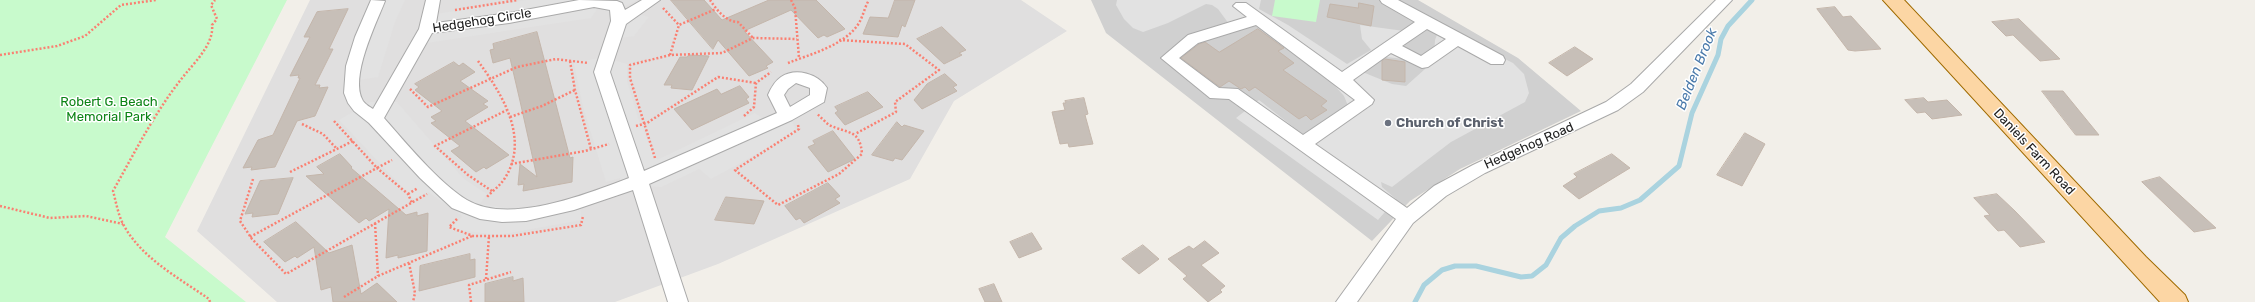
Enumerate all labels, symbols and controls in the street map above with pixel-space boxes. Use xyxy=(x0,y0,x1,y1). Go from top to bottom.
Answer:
street label: Hedgehog Circle xyxy=(431,5,533,37)
water label: Belden Brook xyxy=(1673,26,1721,112)
park label: Robert G. Beach Memorial Park xyxy=(60,94,158,125)
street label: Daniels Farm Road xyxy=(1990,106,2078,198)
place label: Church of Christ xyxy=(1396,115,1503,131)
marker: Church of Christ xyxy=(1383,118,1393,128)
street label: Hedgehog Road xyxy=(1482,119,1576,173)

